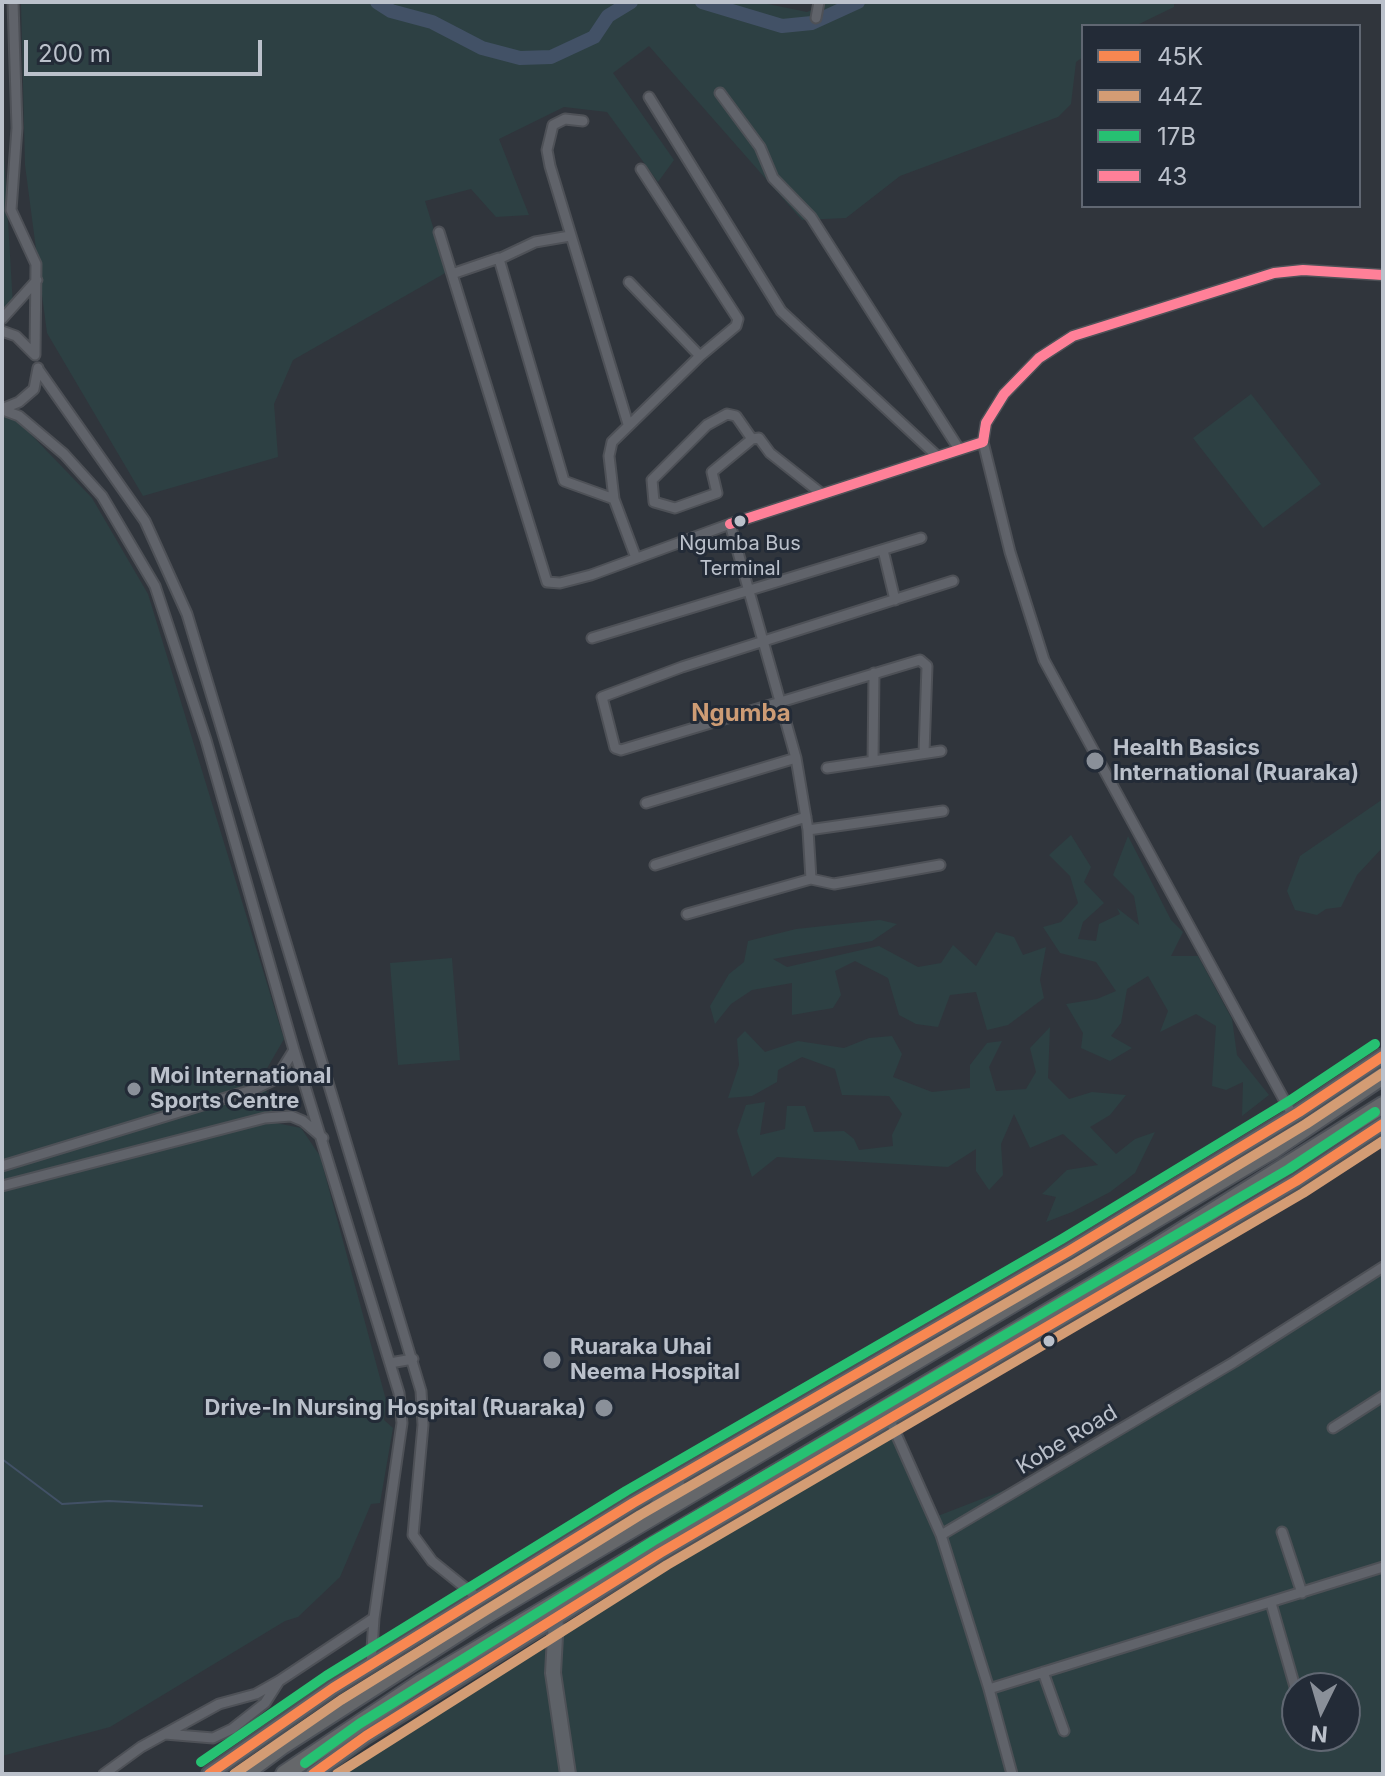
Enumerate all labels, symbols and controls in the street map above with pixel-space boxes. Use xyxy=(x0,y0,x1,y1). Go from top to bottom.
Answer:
scale bar xyxy=(28,24,266,74)
legend xyxy=(1081,24,1361,208)
text: 200 m xyxy=(38,39,111,68)
text: 45K xyxy=(1157,42,1203,71)
text: 44Z xyxy=(1157,82,1203,111)
text: 17B xyxy=(1157,122,1196,151)
text: 43 xyxy=(1157,162,1187,191)
marker: Ngumba Bus Terminal xyxy=(732,513,748,529)
place label: Ngumba Bus Terminal xyxy=(679,532,801,579)
district label: Ngumba xyxy=(691,700,791,728)
place label: Health Basics International (Ruaraka) xyxy=(1113,735,1359,786)
marker: Health Basics International (Ruaraka) xyxy=(1084,750,1106,772)
place label: Moi International Sports Centre xyxy=(150,1063,332,1114)
marker: Moi International Sports Centre xyxy=(125,1080,143,1098)
unlabelled marker xyxy=(1041,1333,1057,1349)
place label: Ruaraka Uhai Neema Hospital xyxy=(570,1334,740,1386)
marker: Ruaraka Uhai Neema Hospital xyxy=(541,1349,563,1371)
place label: Drive-In Nursing Hospital (Ruaraka) xyxy=(205,1395,586,1421)
marker: Drive-In Nursing Hospital (Ruaraka) xyxy=(593,1397,615,1419)
street label: Kobe Road xyxy=(1012,1400,1122,1480)
north arrow xyxy=(1281,1672,1361,1752)
text: N xyxy=(1310,1720,1329,1748)

